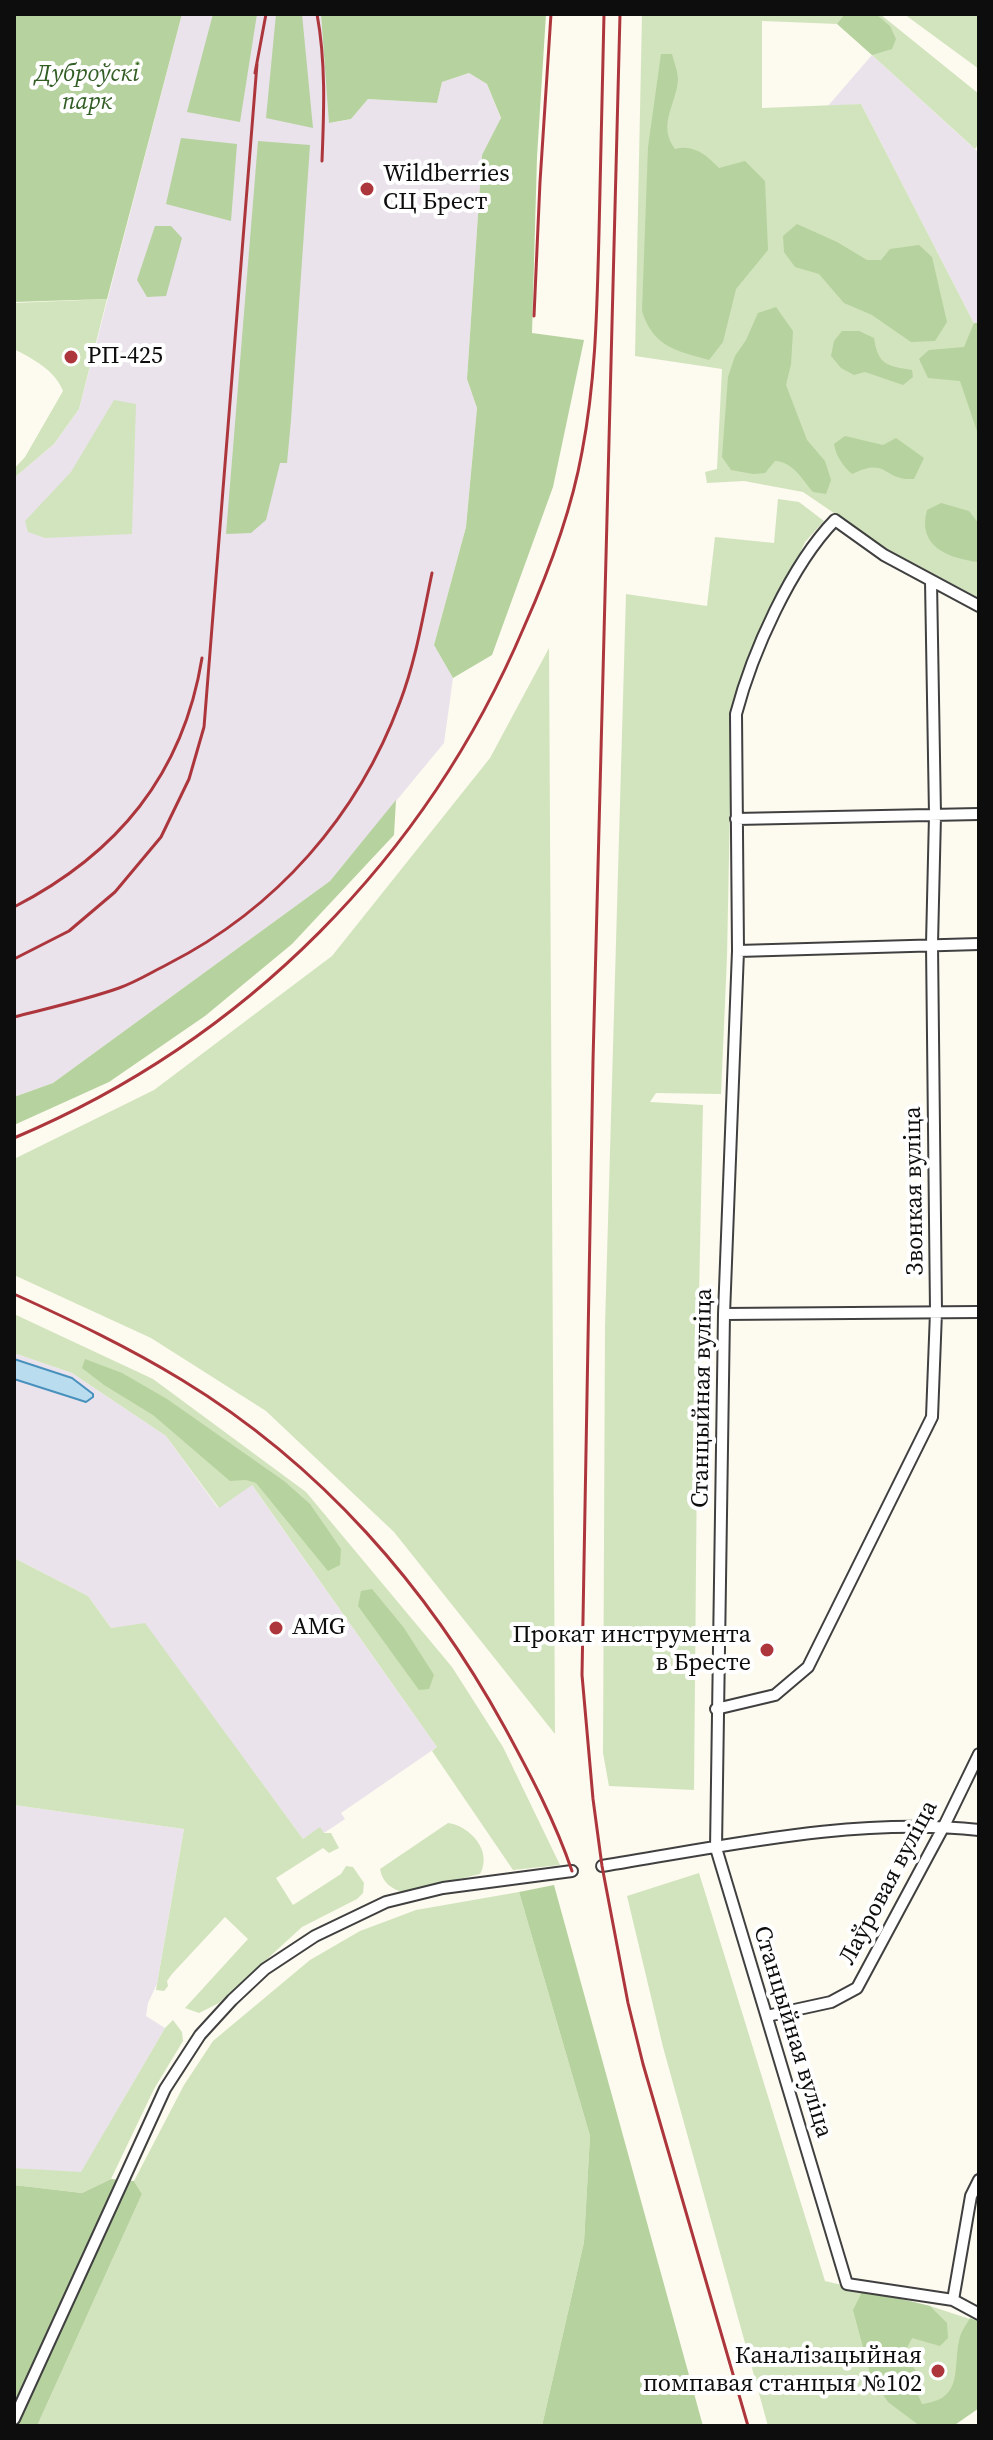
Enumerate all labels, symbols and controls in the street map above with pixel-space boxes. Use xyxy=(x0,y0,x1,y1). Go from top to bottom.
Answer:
park label: Дуброўскі парк xyxy=(35,61,139,117)
place label: Wildberries СЦ Брест xyxy=(383,161,510,217)
marker: Wildberries СЦ Брест xyxy=(358,180,376,198)
place label: РП-425 xyxy=(87,343,163,371)
marker: РП-425 xyxy=(62,348,80,366)
street label: Звонкая вуліца xyxy=(899,1106,931,1276)
street label: Станцыйная вуліца xyxy=(687,1288,719,1508)
place label: AMG xyxy=(292,1614,345,1642)
marker: AMG xyxy=(267,1619,285,1637)
place label: Прокат инструмента в Бресте xyxy=(513,1622,751,1678)
marker: Прокат инструмента в Бресте xyxy=(758,1641,776,1659)
street label: Лаўровая вуліца xyxy=(834,1796,944,1970)
street label: Станцыйная вуліца xyxy=(746,1923,838,2141)
place label: Каналізацыйная помпавая станцыя №102 xyxy=(643,2343,922,2399)
marker: Каналізацыйная помпавая станцыя №102 xyxy=(929,2362,947,2380)

